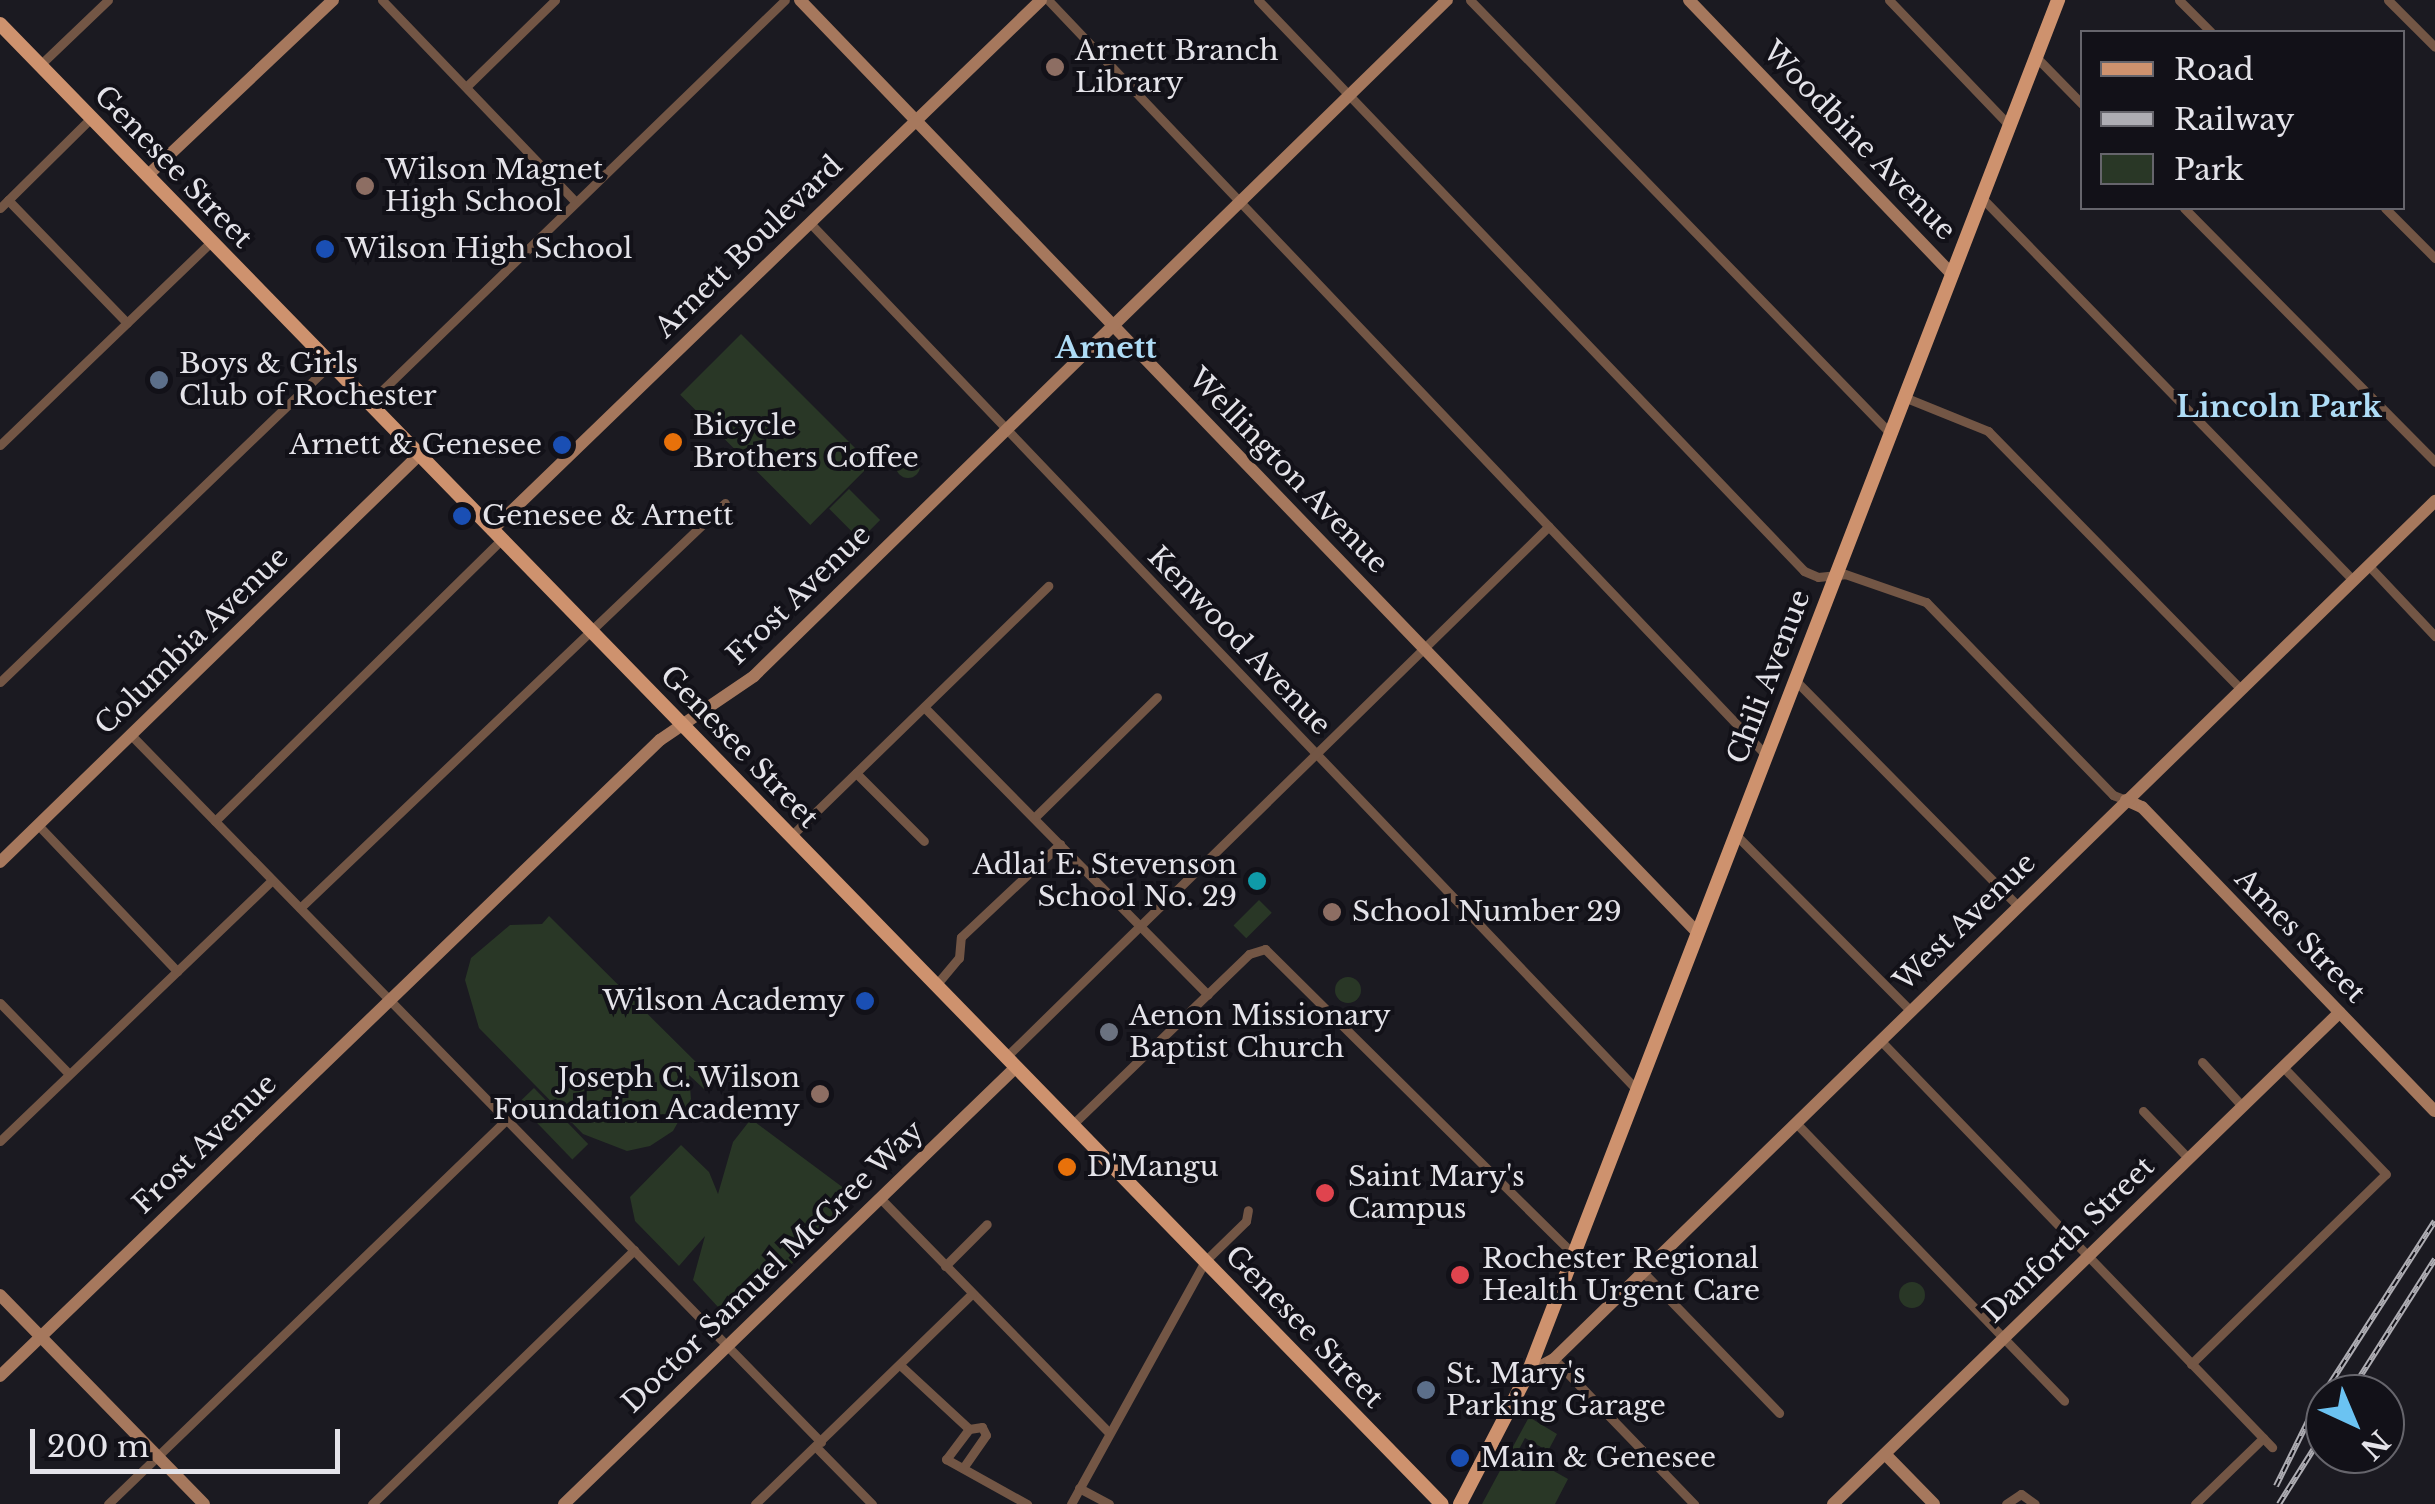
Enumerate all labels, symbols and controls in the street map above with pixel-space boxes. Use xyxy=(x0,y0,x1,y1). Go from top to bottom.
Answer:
legend xyxy=(2080,30,2405,210)
place label: Arnett Branch Library xyxy=(1075,34,1278,100)
street label: Woodbine Avenue xyxy=(1755,34,1963,248)
text: Road xyxy=(2174,51,2254,88)
marker: Arnett Branch Library xyxy=(1044,56,1066,78)
street label: Genesee Street xyxy=(87,79,259,255)
text: Railway xyxy=(2174,101,2294,138)
street label: Arnett Boulevard xyxy=(648,149,850,345)
text: Park xyxy=(2174,151,2244,188)
place label: Wilson Magnet High School xyxy=(385,153,603,219)
marker: Wilson Magnet High School xyxy=(354,175,376,197)
place label: Wilson High School xyxy=(345,232,632,266)
marker: Wilson High School xyxy=(314,238,336,260)
district label: Arnett xyxy=(1055,330,1157,366)
place label: Boys & Girls Club of Rochester xyxy=(179,347,437,413)
street label: Wellington Avenue xyxy=(1181,361,1395,581)
marker: Boys & Girls Club of Rochester xyxy=(148,369,170,391)
district label: Lincoln Park xyxy=(2176,389,2382,425)
place label: Bicycle Brothers Coffee xyxy=(693,409,919,475)
place label: Arnett & Genesee xyxy=(289,428,542,462)
marker: Bicycle Brothers Coffee xyxy=(662,431,684,453)
marker: Arnett & Genesee xyxy=(551,434,573,456)
place label: Genesee & Arnett xyxy=(482,499,735,533)
marker: Genesee & Arnett xyxy=(451,505,473,527)
street label: Frost Avenue xyxy=(720,518,878,672)
street label: Columbia Avenue xyxy=(88,540,296,742)
street label: Kenwood Avenue xyxy=(1140,540,1338,742)
street label: Chili Avenue xyxy=(1720,585,1818,769)
street label: Genesee Street xyxy=(653,659,825,835)
street label: West Avenue xyxy=(1887,846,2043,998)
place label: Adlai E. Stevenson School No. 29 xyxy=(973,848,1237,914)
street label: Ames Street xyxy=(2228,862,2372,1010)
marker: Adlai E. Stevenson School No. 29 xyxy=(1246,870,1268,892)
place label: School Number 29 xyxy=(1352,895,1622,929)
marker: School Number 29 xyxy=(1321,901,1343,923)
place label: Wilson Academy xyxy=(601,984,845,1018)
marker: Wilson Academy xyxy=(854,990,876,1012)
place label: Aenon Missionary Baptist Church xyxy=(1129,999,1391,1065)
marker: Aenon Missionary Baptist Church xyxy=(1098,1021,1120,1043)
place label: Joseph C. Wilson Foundation Academy xyxy=(492,1061,800,1127)
street label: Frost Avenue xyxy=(126,1067,284,1221)
marker: Joseph C. Wilson Foundation Academy xyxy=(809,1083,831,1105)
street label: Doctor Samuel McCree Way xyxy=(615,1113,931,1421)
place label: D'Mangu xyxy=(1087,1150,1218,1184)
street label: Danforth Street xyxy=(1977,1150,2161,1330)
marker: D'Mangu xyxy=(1056,1156,1078,1178)
place label: Saint Mary's Campus xyxy=(1348,1160,1525,1226)
marker: Saint Mary's Campus xyxy=(1312,1180,1338,1206)
street label: Genesee Street xyxy=(1218,1239,1390,1415)
place label: Rochester Regional Health Urgent Care xyxy=(1482,1242,1760,1308)
marker: Rochester Regional Health Urgent Care xyxy=(1447,1262,1473,1288)
place label: St. Mary's Parking Garage xyxy=(1446,1357,1666,1423)
north arrow xyxy=(2305,1374,2405,1474)
marker: St. Mary's Parking Garage xyxy=(1415,1379,1437,1401)
scale bar xyxy=(35,1409,345,1471)
text: N xyxy=(2353,1423,2396,1466)
text: 200 m xyxy=(47,1428,149,1465)
place label: Main & Genesee xyxy=(1480,1441,1716,1475)
marker: Main & Genesee xyxy=(1449,1447,1471,1469)

